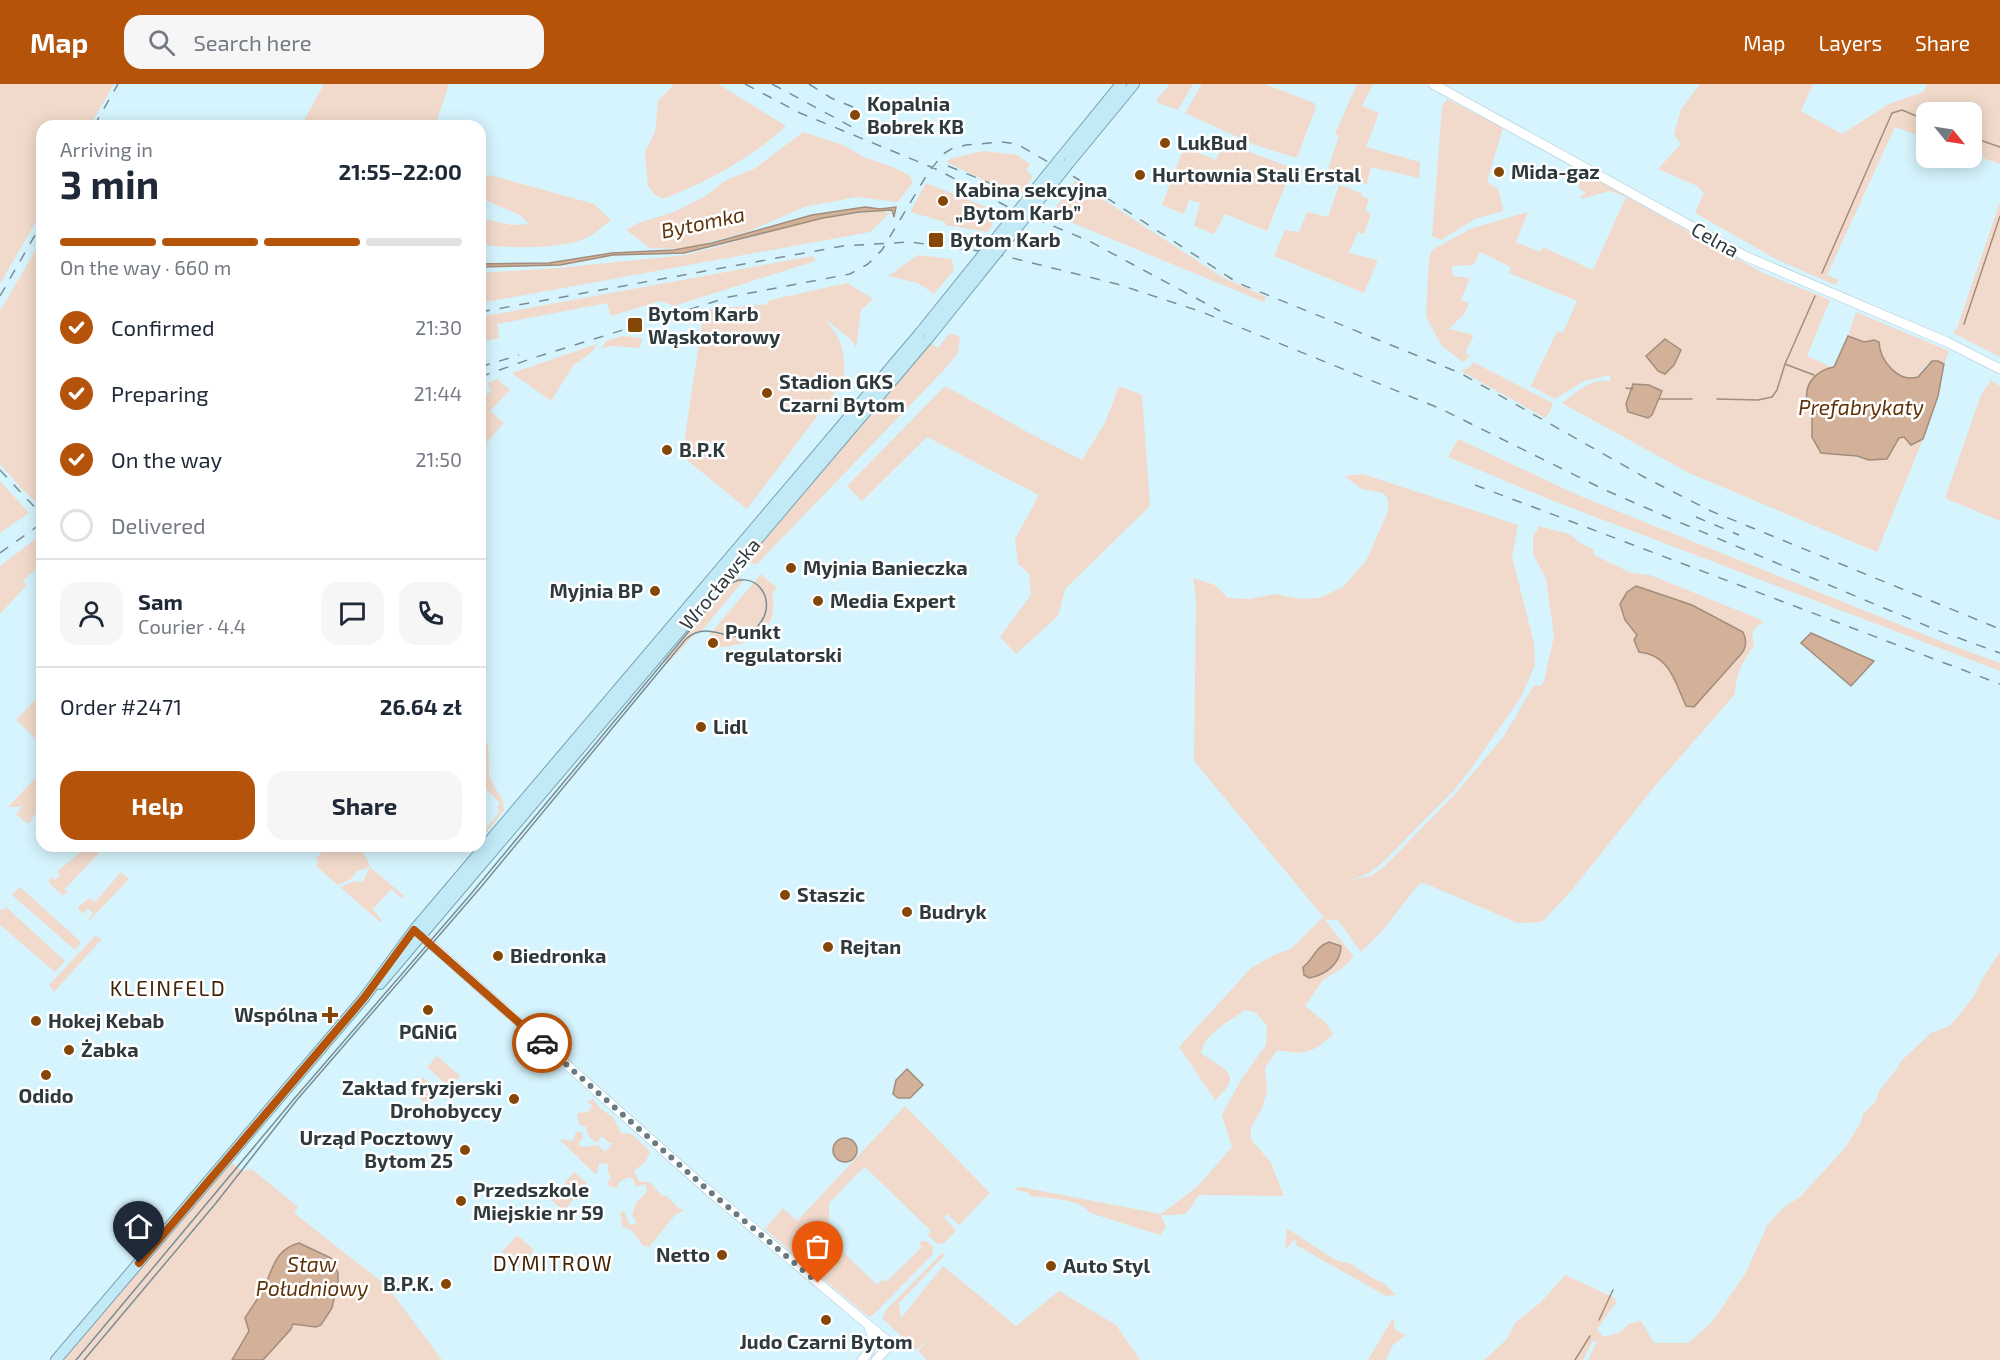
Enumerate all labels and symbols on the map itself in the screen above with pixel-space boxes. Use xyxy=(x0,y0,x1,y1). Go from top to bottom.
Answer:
place label: Kopalnia Bobrek KB xyxy=(867,91,964,138)
north arrow xyxy=(1916,102,1982,168)
marker: Kopalnia Bobrek KB xyxy=(848,108,862,122)
place label: LukBud xyxy=(1177,130,1247,154)
marker: LukBud xyxy=(1158,136,1172,150)
place label: Mida-gaz xyxy=(1511,159,1600,183)
place label: Hurtownia Stali Erstal xyxy=(1152,162,1361,186)
marker: Mida-gaz xyxy=(1492,165,1506,179)
marker: Hurtownia Stali Erstal xyxy=(1133,168,1147,182)
place label: Kabina sekcyjna „Bytom Karb” xyxy=(955,177,1107,225)
marker: Kabina sekcyjna „Bytom Karb” xyxy=(936,194,950,208)
water label: Bytomka xyxy=(658,200,747,244)
street label: Celna xyxy=(1688,216,1743,262)
place label: Bytom Karb xyxy=(950,227,1061,252)
marker: Bytom Karb xyxy=(927,231,945,249)
place label: Bytom Karb Wąskotorowy xyxy=(648,301,781,349)
marker: Bytom Karb Wąskotorowy xyxy=(626,316,644,334)
place label: Stadion GKS Czarni Bytom xyxy=(779,369,905,417)
marker: Stadion GKS Czarni Bytom xyxy=(760,386,774,400)
water label: Prefabrykaty xyxy=(1798,394,1924,420)
place label: B.P.K xyxy=(679,437,725,461)
marker: B.P.K xyxy=(660,443,674,457)
street label: Wrocławska xyxy=(674,532,765,634)
place label: Myjnia Banieczka xyxy=(803,555,968,580)
marker: Myjnia Banieczka xyxy=(784,561,798,575)
place label: Myjnia BP xyxy=(549,578,643,603)
marker: Myjnia BP xyxy=(648,584,662,598)
place label: Media Expert xyxy=(830,588,956,612)
marker: Media Expert xyxy=(811,594,825,608)
place label: Punkt regulatorski xyxy=(725,619,842,666)
marker: Punkt regulatorski xyxy=(706,636,720,650)
place label: Lidl xyxy=(713,714,748,738)
marker: Lidl xyxy=(694,720,708,734)
place label: Staszic xyxy=(797,882,865,906)
marker: Staszic xyxy=(778,888,792,902)
place label: Budryk xyxy=(919,899,987,924)
marker: Budryk xyxy=(900,905,914,919)
place label: Rejtan xyxy=(840,934,901,958)
marker: Rejtan xyxy=(821,940,835,954)
place label: Biedronka xyxy=(510,943,606,967)
marker: Biedronka xyxy=(491,949,505,963)
district label: KLEINFELD xyxy=(110,975,226,1000)
place label: Wspólna xyxy=(234,1002,318,1026)
marker: PGNiG xyxy=(421,1003,435,1017)
place label: Hokej Kebab xyxy=(48,1008,164,1032)
marker: Wspólna xyxy=(323,1008,337,1022)
courier xyxy=(512,1013,572,1073)
marker: Hokej Kebab xyxy=(29,1014,43,1028)
place label: PGNiG xyxy=(399,1019,457,1043)
place label: Żabka xyxy=(81,1037,139,1061)
marker: Żabka xyxy=(62,1043,76,1057)
marker: Odido xyxy=(39,1068,53,1082)
place label: Zakład fryzjerski Drohobyccy xyxy=(342,1075,503,1123)
place label: Odido xyxy=(19,1083,73,1107)
marker: Zakład fryzjerski Drohobyccy xyxy=(507,1092,521,1106)
place label: Urząd Pocztowy Bytom 25 xyxy=(300,1125,454,1173)
marker: Urząd Pocztowy Bytom 25 xyxy=(458,1143,472,1157)
place label: Przedszkole Miejskie nr 59 xyxy=(473,1177,604,1224)
marker: Przedszkole Miejskie nr 59 xyxy=(454,1194,468,1208)
pin xyxy=(113,1201,164,1263)
pin xyxy=(792,1221,843,1283)
place label: Netto xyxy=(656,1242,710,1266)
marker: Netto xyxy=(715,1248,729,1262)
district label: DYMITROW xyxy=(493,1250,613,1275)
water label: Staw Południowy xyxy=(256,1251,368,1301)
place label: Auto Styl xyxy=(1063,1253,1150,1278)
marker: Auto Styl xyxy=(1044,1259,1058,1273)
place label: B.P.K. xyxy=(383,1271,434,1295)
marker: B.P.K. xyxy=(439,1277,453,1291)
marker: Judo Czarni Bytom xyxy=(819,1313,833,1327)
place label: Judo Czarni Bytom xyxy=(739,1329,913,1354)

